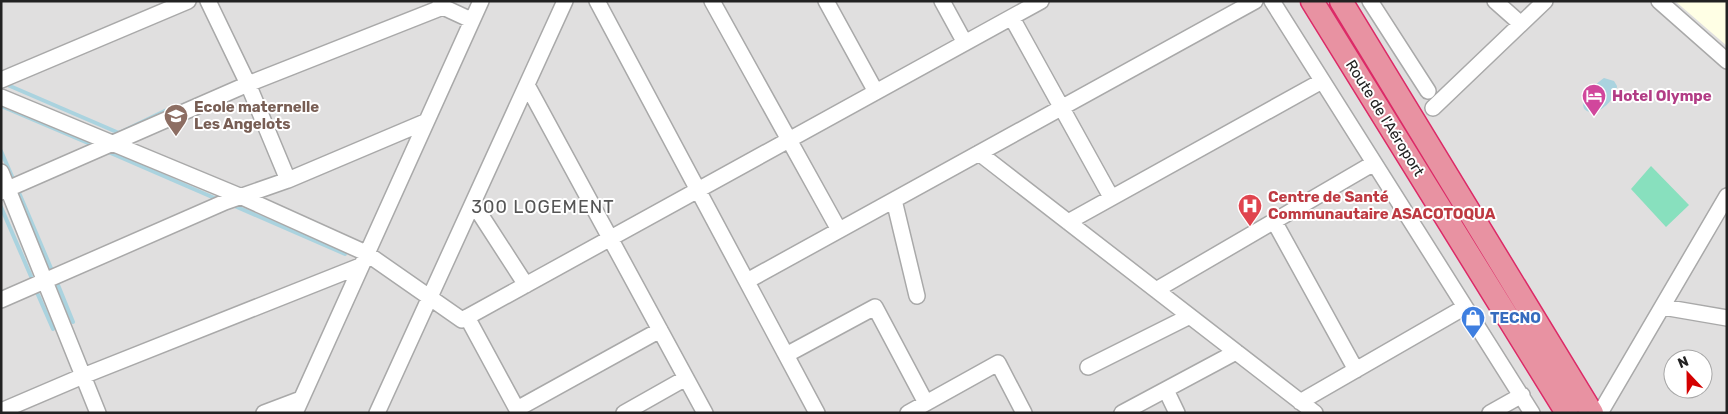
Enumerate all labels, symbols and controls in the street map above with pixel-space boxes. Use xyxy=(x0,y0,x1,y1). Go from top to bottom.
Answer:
street label: Route de l'Aéroport xyxy=(1342,56,1428,180)
hotel icon: Hotel Olympe xyxy=(1581,83,1607,117)
place label: Hotel Olympe xyxy=(1612,87,1712,105)
place label: Ecole maternelle Les Angelots xyxy=(194,98,319,133)
school or university icon: Ecole maternelle Les Angelots xyxy=(163,103,189,137)
place label: Centre de Santé Communautaire ASACOTOQUA xyxy=(1268,188,1496,223)
hospital icon: Centre de Santé Communautaire ASACOTOQUA xyxy=(1237,193,1263,227)
district label: 300 LOGEMENT xyxy=(471,196,615,218)
shop icon: TECNO xyxy=(1460,305,1486,339)
place label: TECNO xyxy=(1490,309,1541,327)
north arrow xyxy=(1663,349,1713,399)
text: N xyxy=(1675,353,1691,372)

